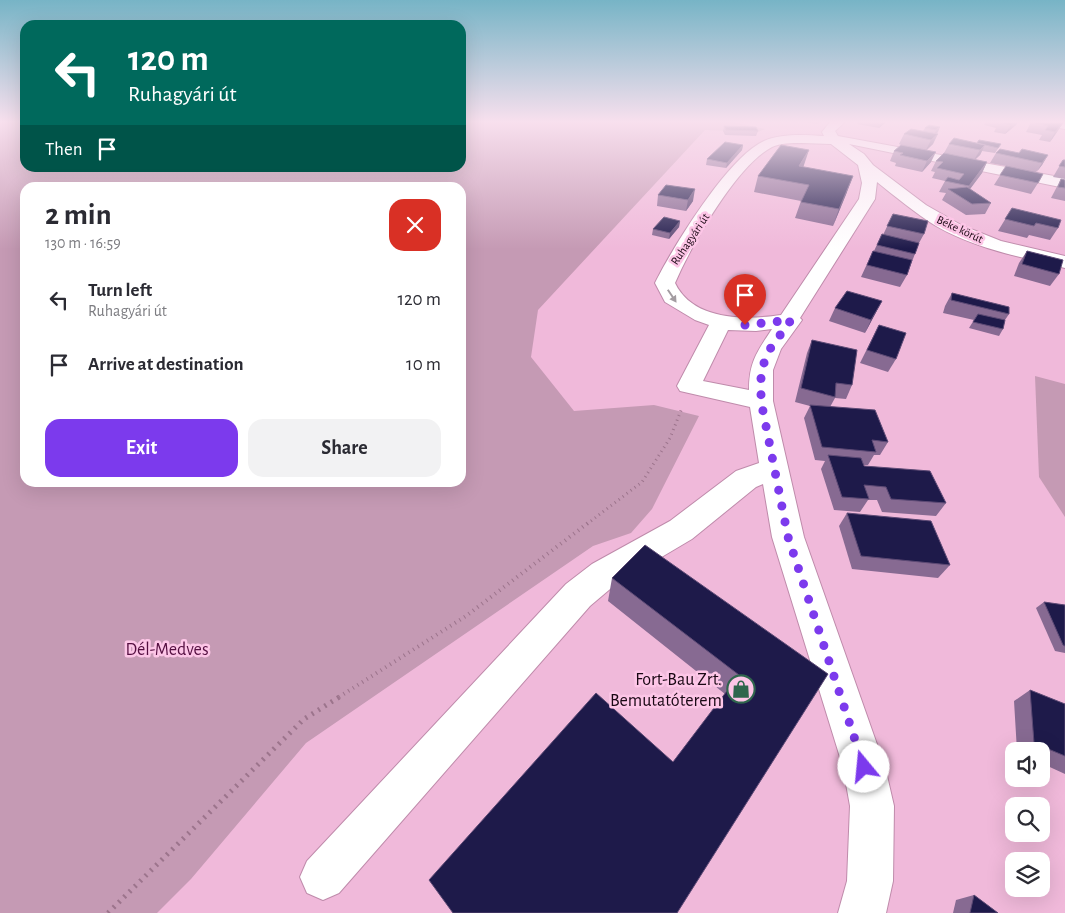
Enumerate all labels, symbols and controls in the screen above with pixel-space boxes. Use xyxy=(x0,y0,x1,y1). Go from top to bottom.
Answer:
icon: left xyxy=(45,40,110,105)
text: 120 m xyxy=(128,42,209,77)
text: Ruhagyári út xyxy=(128,83,237,105)
icon: arrive xyxy=(93,135,121,163)
text: Then xyxy=(45,140,83,159)
button: close xyxy=(389,199,441,251)
text: 2 min xyxy=(45,200,112,230)
street label: Ruhagyári út xyxy=(668,211,712,267)
street label: Béke körút xyxy=(935,213,985,245)
text: 130 m · 16:59 xyxy=(45,235,121,251)
pin xyxy=(724,274,766,325)
text: Turn left xyxy=(88,281,152,300)
icon: arrive xyxy=(731,281,759,309)
icon: left xyxy=(45,286,73,314)
one-way arrow xyxy=(668,289,677,303)
text: 120 m xyxy=(397,290,441,309)
text: Ruhagyári út xyxy=(88,303,167,319)
icon: arrive xyxy=(45,351,73,379)
text: Arrive at destination xyxy=(88,355,244,374)
text: 10 m xyxy=(406,355,441,374)
button: Exit xyxy=(45,419,238,477)
button: Share xyxy=(248,419,441,477)
park label: Dél-Medves xyxy=(125,641,209,659)
place label: Fort-Bau Zrt. Bemutatóterem xyxy=(610,671,722,710)
shop icon: Fort-Bau Zrt. Bemutatóterem xyxy=(726,674,756,704)
position arrow xyxy=(837,740,889,792)
map controls xyxy=(1005,742,1050,897)
button: sound xyxy=(1005,742,1050,787)
button: search xyxy=(1005,797,1050,842)
button: layers xyxy=(1005,852,1050,897)

